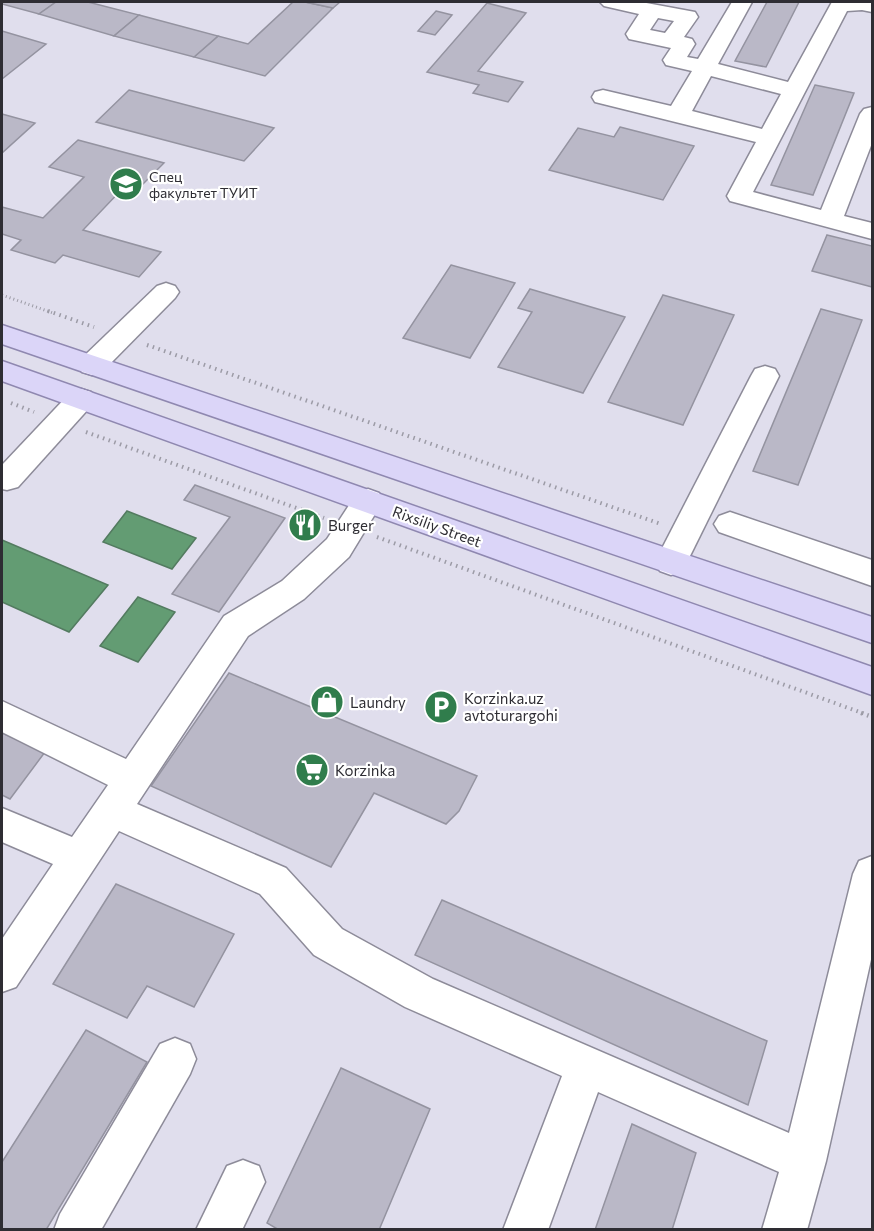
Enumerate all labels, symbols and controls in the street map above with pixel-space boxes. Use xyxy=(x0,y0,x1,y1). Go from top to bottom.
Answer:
school or university icon: Спец факультет ТУИТ xyxy=(108,166,144,202)
place label: Спец факультет ТУИТ xyxy=(149,168,258,201)
street label: Rixsiliy Street xyxy=(390,502,484,550)
restaurant icon: Burger xyxy=(287,507,323,543)
place label: Burger xyxy=(328,516,374,534)
shop icon: Laundry xyxy=(309,684,345,720)
parking icon: Korzinka.uz avtoturargohi xyxy=(423,689,459,725)
place label: Korzinka.uz avtoturargohi xyxy=(464,689,558,724)
place label: Laundry xyxy=(350,693,406,711)
supermarket icon: Korzinka xyxy=(294,752,330,788)
place label: Korzinka xyxy=(335,761,395,779)

